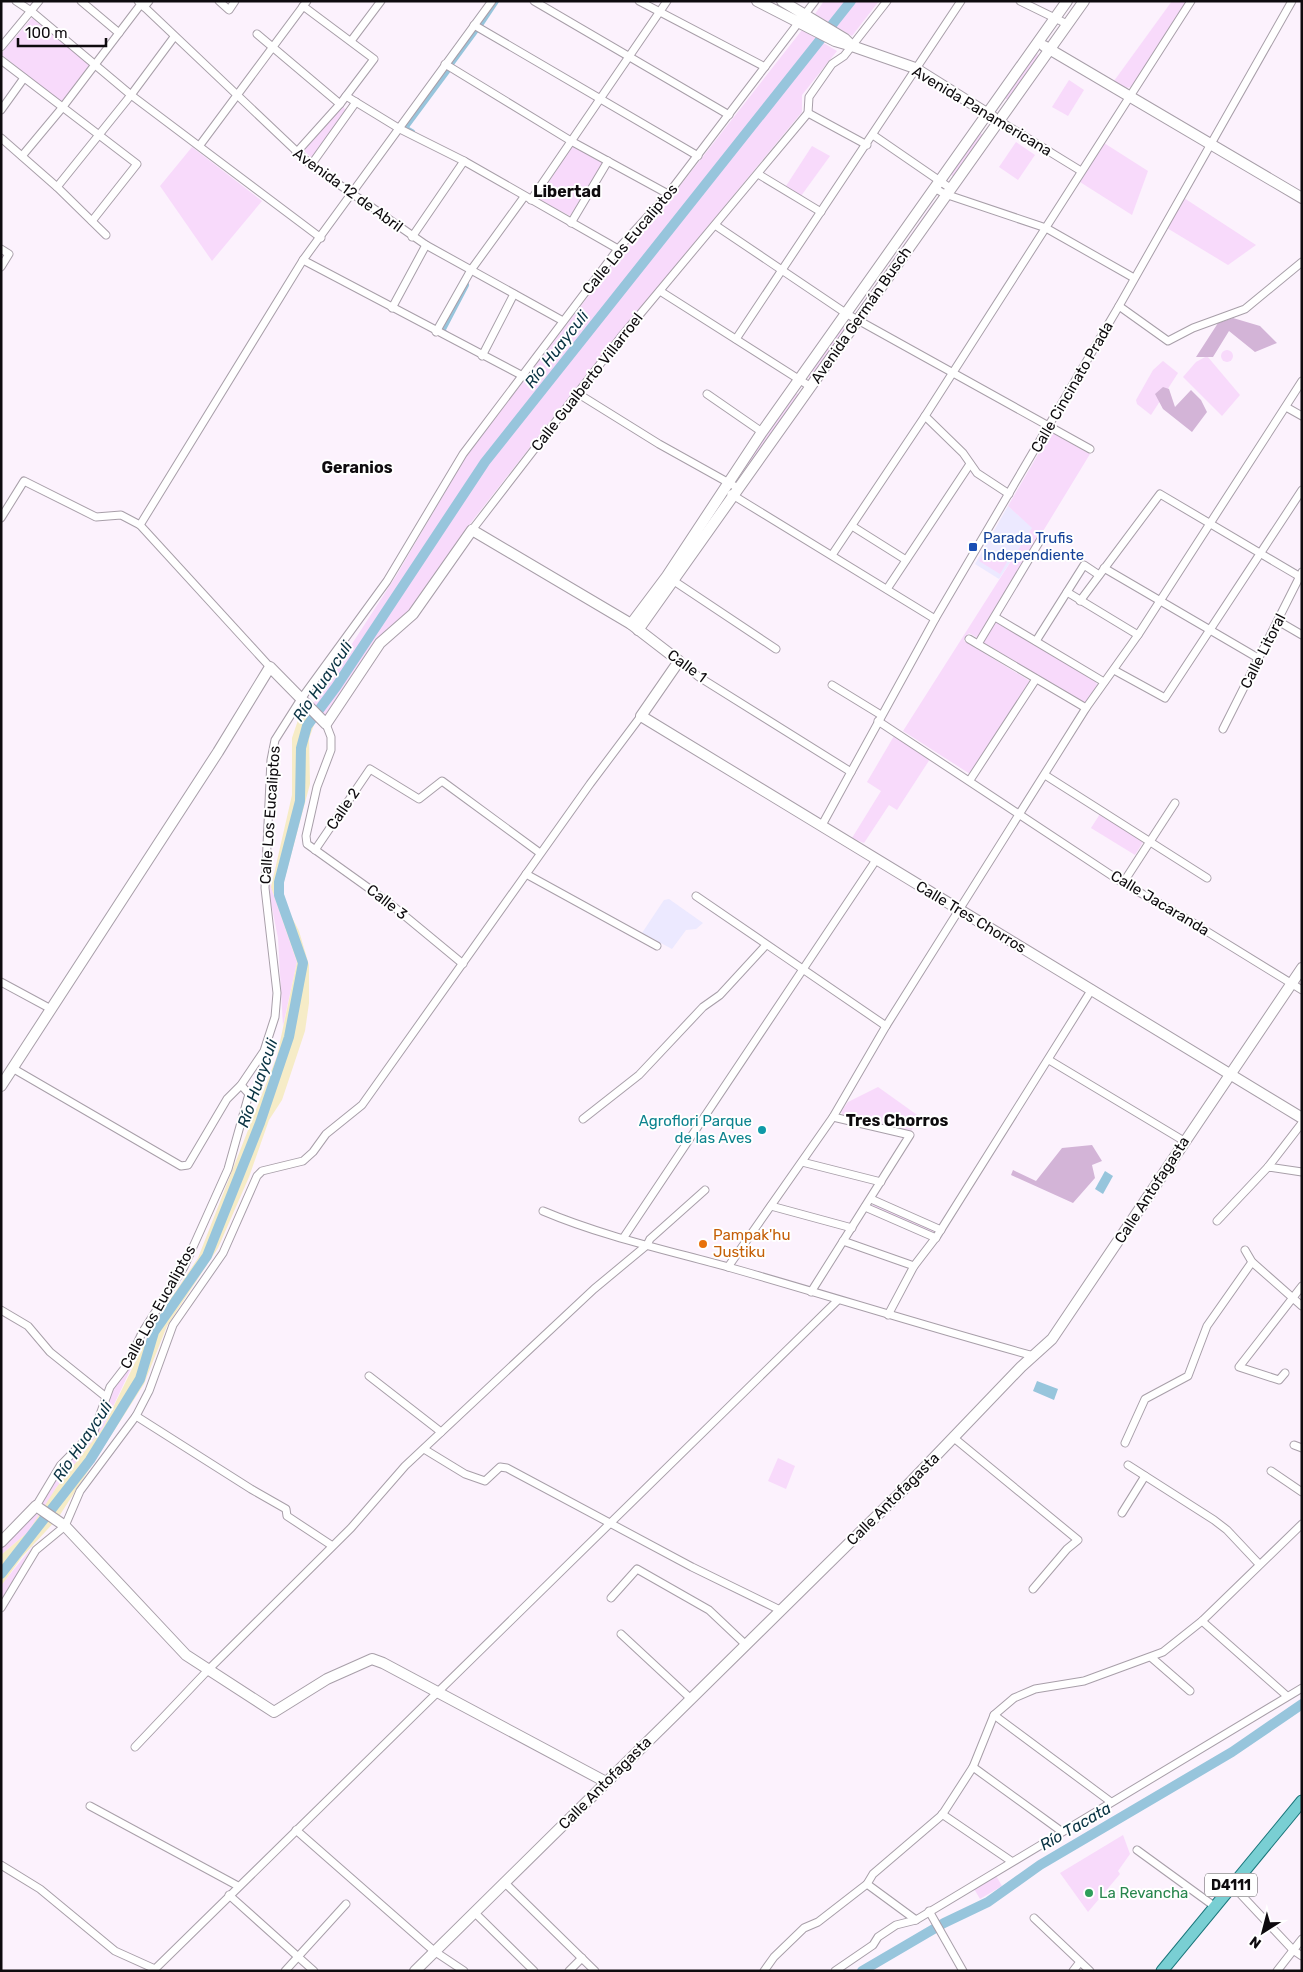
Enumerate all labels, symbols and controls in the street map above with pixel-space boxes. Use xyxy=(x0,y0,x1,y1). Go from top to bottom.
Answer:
scale bar xyxy=(18,15,105,47)
text: 100 m xyxy=(25,24,67,42)
street label: Avenida Panamericana xyxy=(909,62,1055,160)
street label: Avenida 12 de Abril xyxy=(290,144,406,236)
street label: Calle Los Eucaliptos xyxy=(579,180,682,298)
district label: Libertad xyxy=(533,182,601,201)
street label: Avenida Germán Busch xyxy=(807,243,915,387)
water label: Río Huayculi xyxy=(520,306,593,392)
street label: Calle Gualberto Villarroel xyxy=(527,309,647,455)
street label: Calle Cincinato Prada xyxy=(1027,318,1117,456)
district label: Geranios xyxy=(321,458,393,477)
place label: Parada Trufis Independiente xyxy=(983,529,1084,564)
marker: Parada Trufis Independiente xyxy=(967,541,979,553)
street label: Calle Litoral xyxy=(1236,611,1290,691)
water label: Río Huayculi xyxy=(289,637,357,725)
street label: Calle 1 xyxy=(664,646,710,686)
street label: Calle Los Eucaliptos xyxy=(256,745,284,885)
street label: Calle 2 xyxy=(323,785,364,833)
street label: Calle Jacaranda xyxy=(1107,866,1213,940)
street label: Calle Tres Chorros xyxy=(913,877,1030,957)
street label: Calle 3 xyxy=(363,881,411,923)
water label: Río Huayculi xyxy=(233,1035,282,1130)
district label: Tres Chorros xyxy=(846,1111,948,1130)
place label: Agroflori Parque de las Aves xyxy=(639,1112,752,1147)
marker: Agroflori Parque de las Aves xyxy=(756,1124,768,1136)
street label: Calle Antofagasta xyxy=(1111,1133,1193,1247)
place label: Pampak'hu Justiku xyxy=(713,1226,791,1261)
marker: Pampak'hu Justiku xyxy=(697,1238,709,1250)
street label: Calle Los Eucaliptos xyxy=(117,1242,200,1372)
water label: Río Huayculi xyxy=(49,1397,117,1485)
street label: Calle Antofagasta xyxy=(843,1449,943,1549)
street label: Calle Antofagasta xyxy=(555,1733,655,1833)
water label: Río Tacata xyxy=(1036,1798,1114,1854)
road number: D4111 xyxy=(1205,1874,1257,1896)
place label: La Revancha xyxy=(1099,1884,1188,1902)
marker: La Revancha xyxy=(1083,1887,1095,1899)
north arrow xyxy=(1238,1907,1288,1957)
text: N xyxy=(1247,1932,1265,1952)

